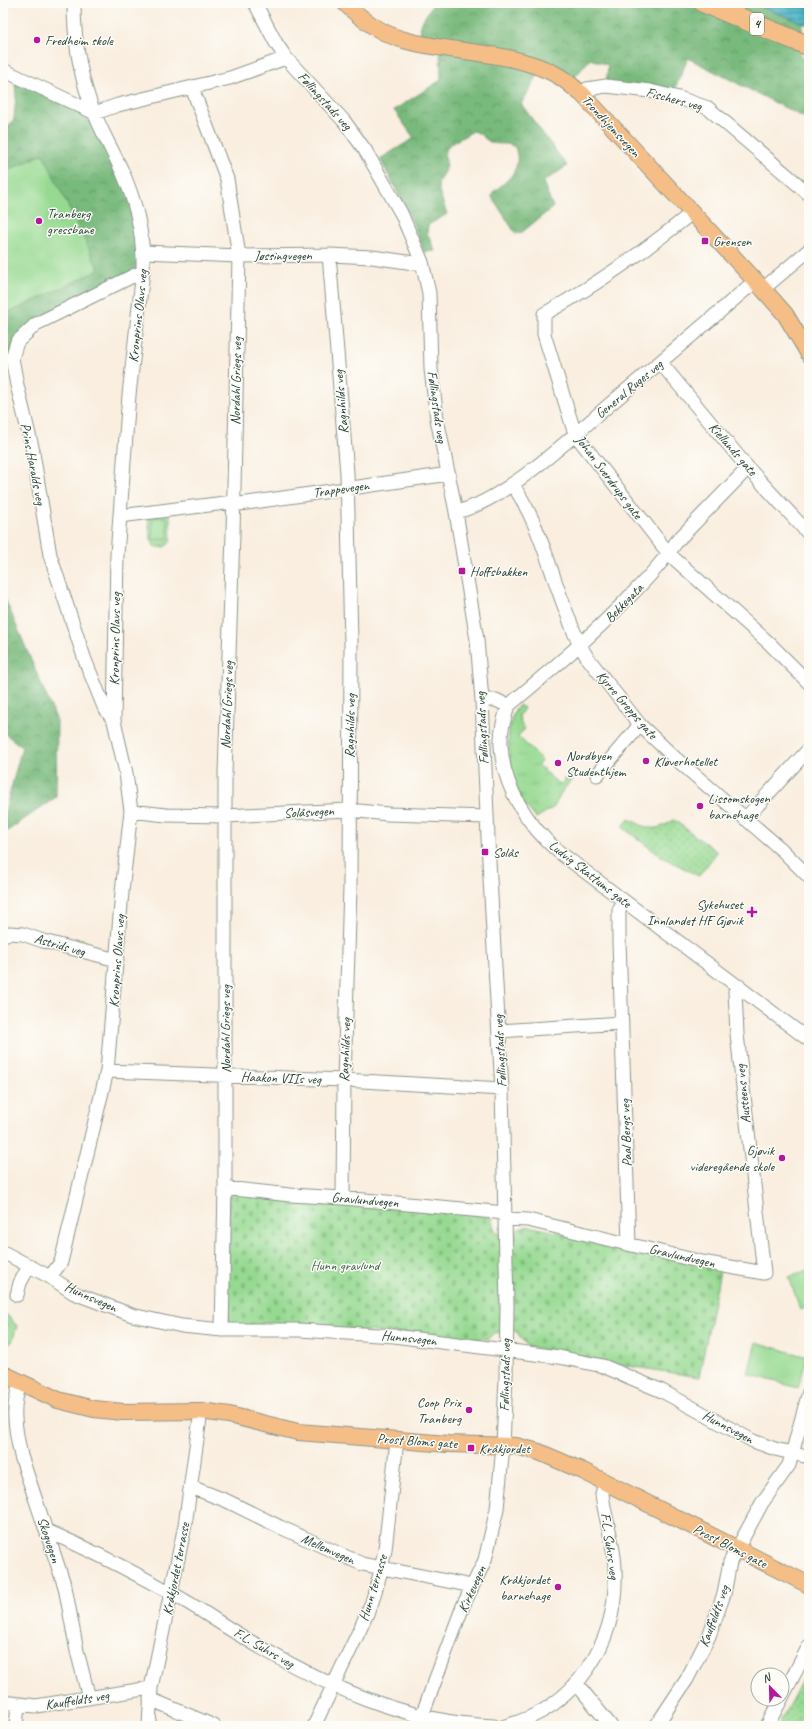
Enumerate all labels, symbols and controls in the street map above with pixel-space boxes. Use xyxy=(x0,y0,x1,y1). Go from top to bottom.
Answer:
road number: 4 xyxy=(750,13,764,35)
place label: Fredheim skole xyxy=(45,32,114,49)
marker: Fredheim skole xyxy=(32,35,42,45)
street label: Føllingstads veg xyxy=(294,68,356,134)
street label: Fischers veg xyxy=(644,83,705,115)
street label: Trondhjemsvegen xyxy=(578,91,644,161)
place label: Tranberg gressbane xyxy=(47,205,95,238)
marker: Tranberg gressbane xyxy=(34,216,44,226)
place label: Grensen xyxy=(713,233,752,250)
marker: Grensen xyxy=(700,236,710,246)
street label: Jøssingvegen xyxy=(253,247,313,264)
street label: Kronprins Olavs veg xyxy=(125,268,151,363)
street label: Nordahl Griegs veg xyxy=(227,336,245,425)
street label: General Ruges veg xyxy=(592,355,667,422)
street label: Ragnhilds veg xyxy=(330,368,352,435)
street label: Føllingstads veg xyxy=(424,370,451,445)
street label: Kiellands gate xyxy=(705,419,762,480)
street label: Prins Haralds veg xyxy=(17,422,49,507)
street label: Johan Sverdrups gate xyxy=(571,431,647,524)
street label: Trappevegen xyxy=(312,477,371,501)
place label: Hoffsbakken xyxy=(470,563,528,580)
marker: Hoffsbakken xyxy=(457,566,467,576)
street label: Bekkegata xyxy=(601,579,647,626)
street label: Kronprins Olavs veg xyxy=(106,591,124,686)
street label: Nordahl Griegs veg xyxy=(217,660,237,749)
street label: Kyrre Grepps gate xyxy=(593,668,662,744)
street label: Føllingstads veg xyxy=(472,690,492,765)
street label: Ragnhilds veg xyxy=(341,693,359,758)
place label: Nordbyen Studenthjem xyxy=(566,747,627,780)
place label: Kløverhotellet xyxy=(654,753,718,770)
marker: Kløverhotellet xyxy=(641,756,651,766)
marker: Nordbyen Studenthjem xyxy=(553,758,563,768)
place label: Lissomskogen barnehage xyxy=(708,790,770,823)
marker: Lissomskogen barnehage xyxy=(695,801,705,811)
street label: Solåsvegen xyxy=(284,802,335,822)
street label: Ludvig Skattums gate xyxy=(545,837,636,912)
place label: Solås xyxy=(493,844,519,861)
marker: Solås xyxy=(480,847,490,857)
place label: Sykehuset Innlandet HF Gjøvik xyxy=(647,896,744,929)
marker: Sykehuset Innlandet HF Gjøvik xyxy=(746,906,758,918)
street label: Kronprins Olavs veg xyxy=(105,913,129,1008)
street label: Astrids veg xyxy=(33,930,88,961)
street label: Nordahl Griegs veg xyxy=(217,984,234,1073)
street label: Føllingstads veg xyxy=(490,1013,510,1088)
street label: Ragnhilds veg xyxy=(335,1017,355,1082)
street label: Austeens veg xyxy=(731,1063,755,1124)
street label: Haakon VIIs veg xyxy=(241,1068,322,1088)
street label: Paal Bergs veg xyxy=(616,1098,636,1167)
place label: Gjøvik videregående skole xyxy=(690,1142,775,1175)
marker: Gjøvik videregående skole xyxy=(777,1153,787,1163)
street label: Gravlundvegen xyxy=(331,1189,400,1211)
street label: Gravlundvegen xyxy=(647,1240,717,1272)
park label: Hunn gravlund xyxy=(311,1257,382,1274)
street label: Hunnsvegen xyxy=(62,1278,120,1316)
street label: Hunnsvegen xyxy=(381,1327,438,1349)
street label: Føllingstads veg xyxy=(496,1337,514,1412)
place label: Coop Prix Tranberg xyxy=(417,1394,462,1427)
marker: Coop Prix Tranberg xyxy=(464,1405,474,1415)
street label: Hunnsvegen xyxy=(700,1406,757,1448)
street label: Prost Bloms gate xyxy=(376,1430,459,1452)
place label: Kråkjordet xyxy=(479,1440,531,1457)
marker: Kråkjordet xyxy=(466,1443,476,1453)
street label: F.L. Suhrs veg xyxy=(597,1512,623,1581)
street label: Skogvegen xyxy=(34,1515,65,1566)
street label: Kråkjordet terrasse xyxy=(159,1520,194,1617)
street label: Prost Bloms gate xyxy=(690,1520,771,1572)
street label: Mellemvegen xyxy=(299,1530,358,1569)
street label: Hunn terrasse xyxy=(355,1552,392,1623)
street label: Kirkevegen xyxy=(454,1562,490,1615)
place label: Kråkjordet barnehage xyxy=(499,1571,551,1604)
marker: Kråkjordet barnehage xyxy=(553,1582,563,1592)
street label: Kauffeldts veg xyxy=(695,1582,733,1649)
street label: F.L. Suhrs veg xyxy=(231,1624,298,1673)
north arrow xyxy=(750,1667,790,1707)
text: N xyxy=(760,1669,774,1686)
street label: Kauffeldts veg xyxy=(44,1686,111,1713)

